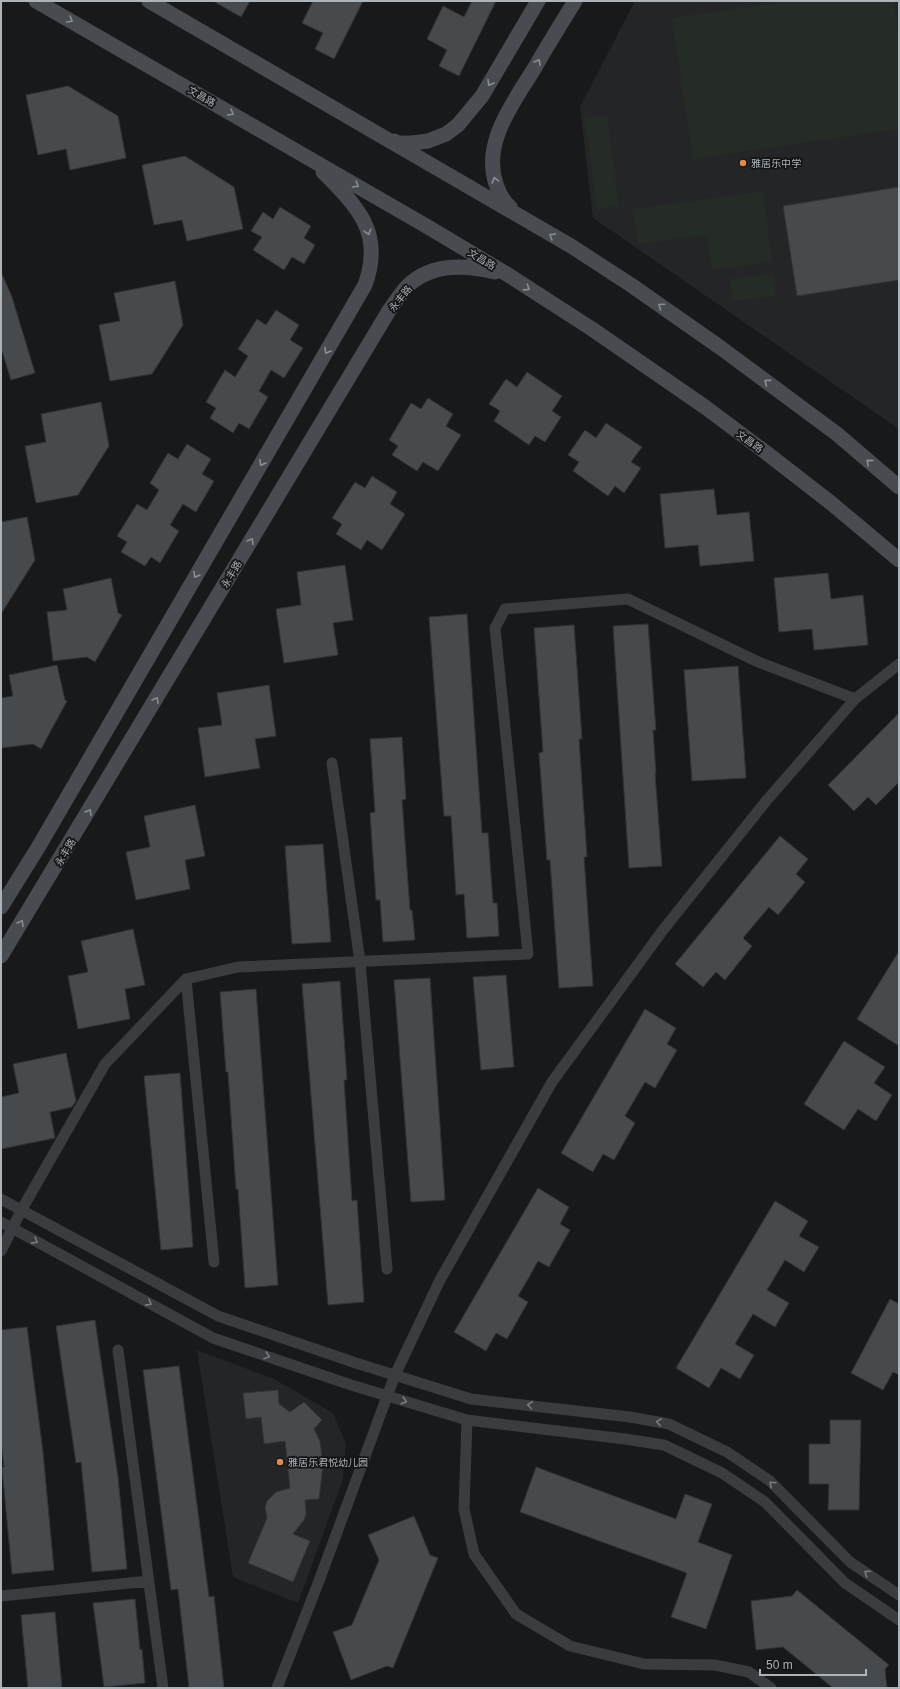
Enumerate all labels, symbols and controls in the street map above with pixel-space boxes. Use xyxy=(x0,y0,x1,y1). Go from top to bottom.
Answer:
one-way arrow xyxy=(66,16,73,23)
one-way arrow xyxy=(533,59,541,66)
one-way arrow xyxy=(487,79,494,86)
street label: 文昌路 xyxy=(186,84,217,109)
one-way arrow xyxy=(227,108,234,116)
marker: 雅居乐中学 xyxy=(738,158,748,168)
place label: 雅居乐中学 xyxy=(751,158,801,169)
one-way arrow xyxy=(491,177,499,183)
one-way arrow xyxy=(352,180,359,187)
one-way arrow xyxy=(363,229,372,236)
one-way arrow xyxy=(549,233,556,240)
street label: 文昌路 xyxy=(466,247,497,272)
street label: 永丰路 xyxy=(387,283,414,313)
one-way arrow xyxy=(523,283,530,290)
one-way arrow xyxy=(659,304,666,311)
one-way arrow xyxy=(325,346,332,354)
one-way arrow xyxy=(764,379,771,387)
street label: 文昌路 xyxy=(734,428,765,455)
one-way arrow xyxy=(259,459,266,466)
one-way arrow xyxy=(867,459,874,466)
one-way arrow xyxy=(247,538,254,545)
street label: 永丰路 xyxy=(219,559,244,590)
one-way arrow xyxy=(194,571,201,578)
one-way arrow xyxy=(151,697,158,704)
one-way arrow xyxy=(84,809,91,816)
street label: 永丰路 xyxy=(53,837,78,868)
one-way arrow xyxy=(17,920,24,927)
one-way arrow xyxy=(31,1236,38,1243)
one-way arrow xyxy=(145,1298,153,1306)
one-way arrow xyxy=(264,1351,271,1360)
one-way arrow xyxy=(401,1396,408,1405)
one-way arrow xyxy=(527,1401,533,1410)
one-way arrow xyxy=(656,1418,662,1427)
marker: 雅居乐君悦幼儿园 xyxy=(275,1457,285,1467)
place label: 雅居乐君悦幼儿园 xyxy=(288,1457,368,1468)
one-way arrow xyxy=(770,1482,777,1489)
one-way arrow xyxy=(864,1571,871,1578)
scale bar xyxy=(760,1651,866,1677)
text: 50 m xyxy=(766,1658,793,1672)

